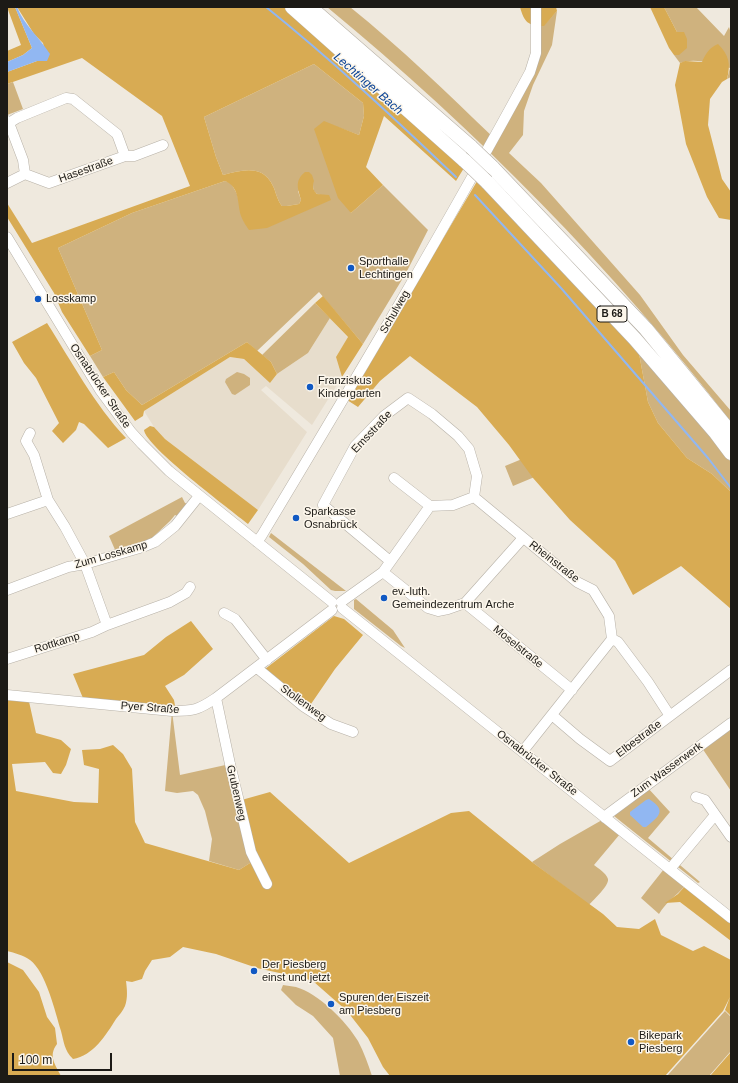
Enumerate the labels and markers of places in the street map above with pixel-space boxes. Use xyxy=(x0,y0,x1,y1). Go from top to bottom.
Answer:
place label: Sporthalle Lechtingen xyxy=(359,255,413,281)
marker: Sporthalle Lechtingen xyxy=(346,263,356,273)
place label: Losskamp xyxy=(46,292,96,306)
marker: Losskamp xyxy=(33,294,43,304)
place label: Franziskus Kindergarten xyxy=(318,374,381,400)
marker: Franziskus Kindergarten xyxy=(305,382,315,392)
place label: Sparkasse Osnabrück xyxy=(304,505,357,531)
marker: Sparkasse Osnabrück xyxy=(291,513,301,523)
place label: ev.-luth. Gemeindezentrum Arche xyxy=(392,585,514,611)
marker: ev.-luth. Gemeindezentrum Arche xyxy=(379,593,389,603)
place label: Der Piesberg einst und jetzt xyxy=(262,958,330,984)
marker: Der Piesberg einst und jetzt xyxy=(249,966,259,976)
place label: Spuren der Eiszeit am Piesberg xyxy=(339,991,429,1017)
marker: Spuren der Eiszeit am Piesberg xyxy=(326,999,336,1009)
place label: Bikepark Piesberg xyxy=(639,1029,682,1055)
marker: Bikepark Piesberg xyxy=(626,1037,636,1047)

